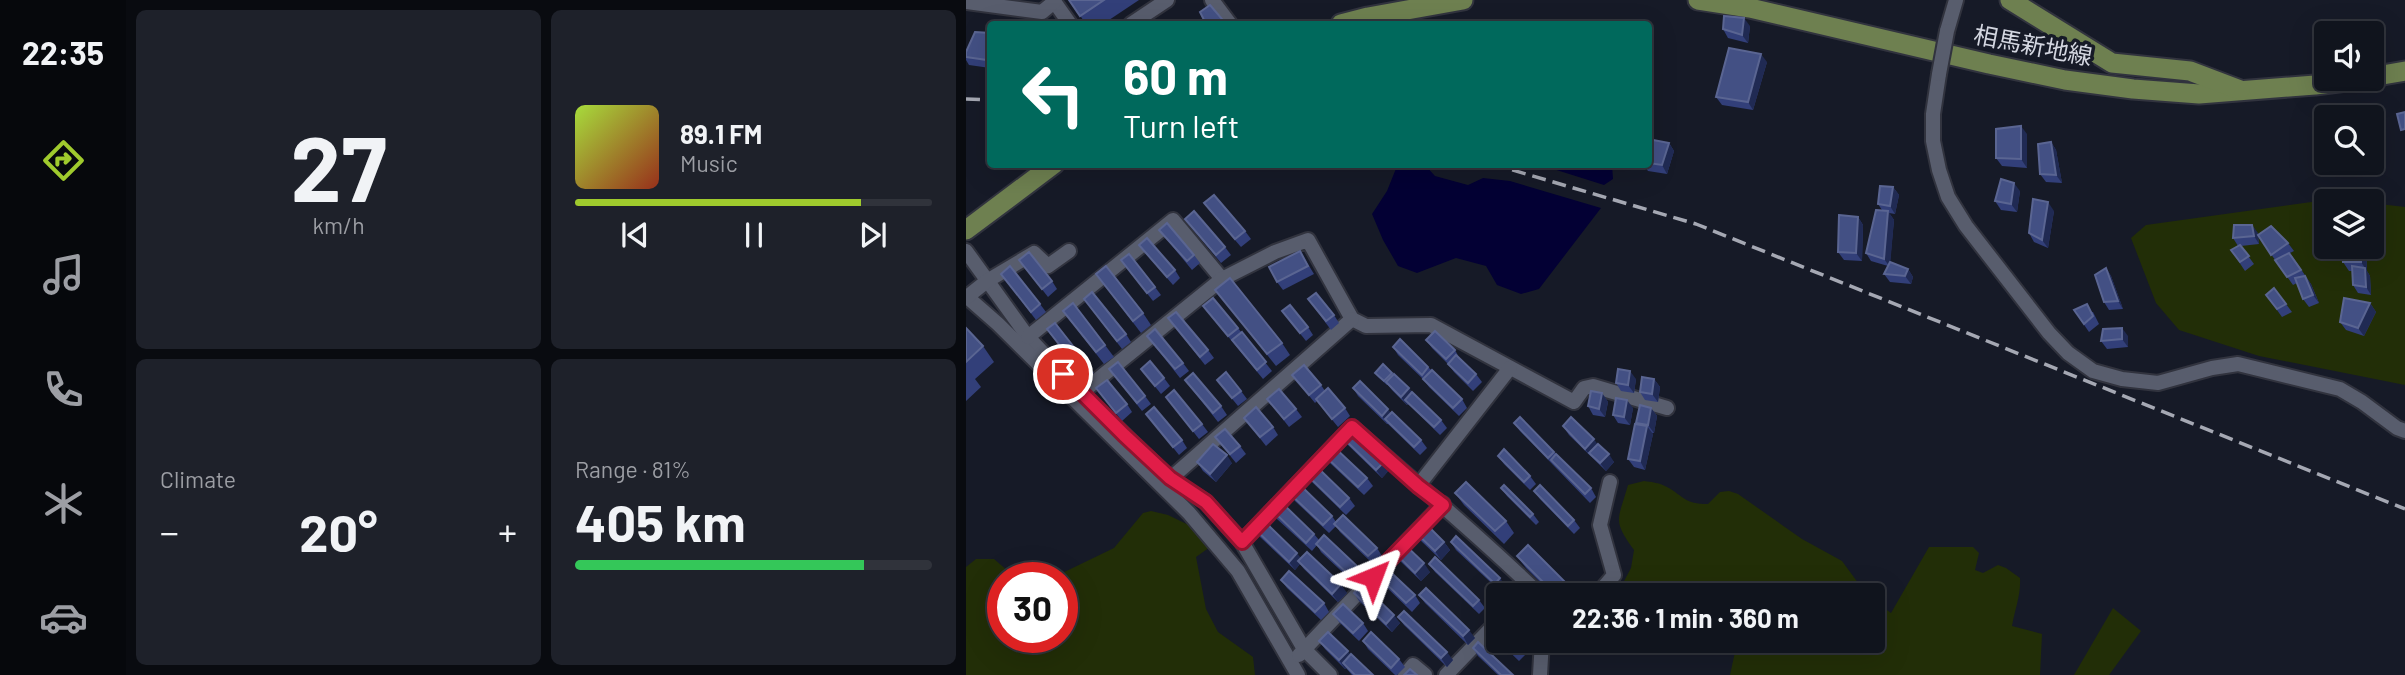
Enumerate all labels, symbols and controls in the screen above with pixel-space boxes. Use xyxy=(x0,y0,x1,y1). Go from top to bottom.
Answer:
street label: 相馬新地線 xyxy=(1972,19,2095,70)
map controls xyxy=(2314,21,2384,259)
button: sound xyxy=(2314,21,2384,91)
text: 22:35 xyxy=(22,33,104,71)
text: 60 m xyxy=(1123,46,1228,105)
icon: left xyxy=(1008,49,1099,140)
button: search xyxy=(2314,105,2384,175)
text: Turn left xyxy=(1123,106,1240,144)
text: 27 xyxy=(290,111,387,220)
text: 89.1 FM xyxy=(680,118,762,149)
icon: directions xyxy=(39,136,88,185)
text: Music xyxy=(680,149,738,177)
button: layers xyxy=(2314,189,2384,259)
text: km/h xyxy=(312,211,365,239)
icon: previous xyxy=(616,216,654,254)
icon: pause xyxy=(735,216,773,254)
icon: next xyxy=(854,216,892,254)
icon: music xyxy=(39,250,88,299)
pin xyxy=(1033,344,1093,404)
icon: arrive xyxy=(1044,355,1082,393)
icon: phone xyxy=(39,365,88,414)
text: Range · 81% xyxy=(575,455,691,483)
text: Climate xyxy=(160,465,236,493)
icon: climate xyxy=(39,479,88,528)
text: 405 km xyxy=(575,490,746,552)
text: 20° xyxy=(299,500,378,562)
text: − xyxy=(160,508,179,554)
text: + xyxy=(498,508,517,554)
position arrow xyxy=(1336,540,1410,614)
speed limit sign: 30 xyxy=(987,562,1078,653)
icon: car xyxy=(39,593,88,642)
text: 22:36 · 1 min · 360 m xyxy=(1572,602,1799,633)

